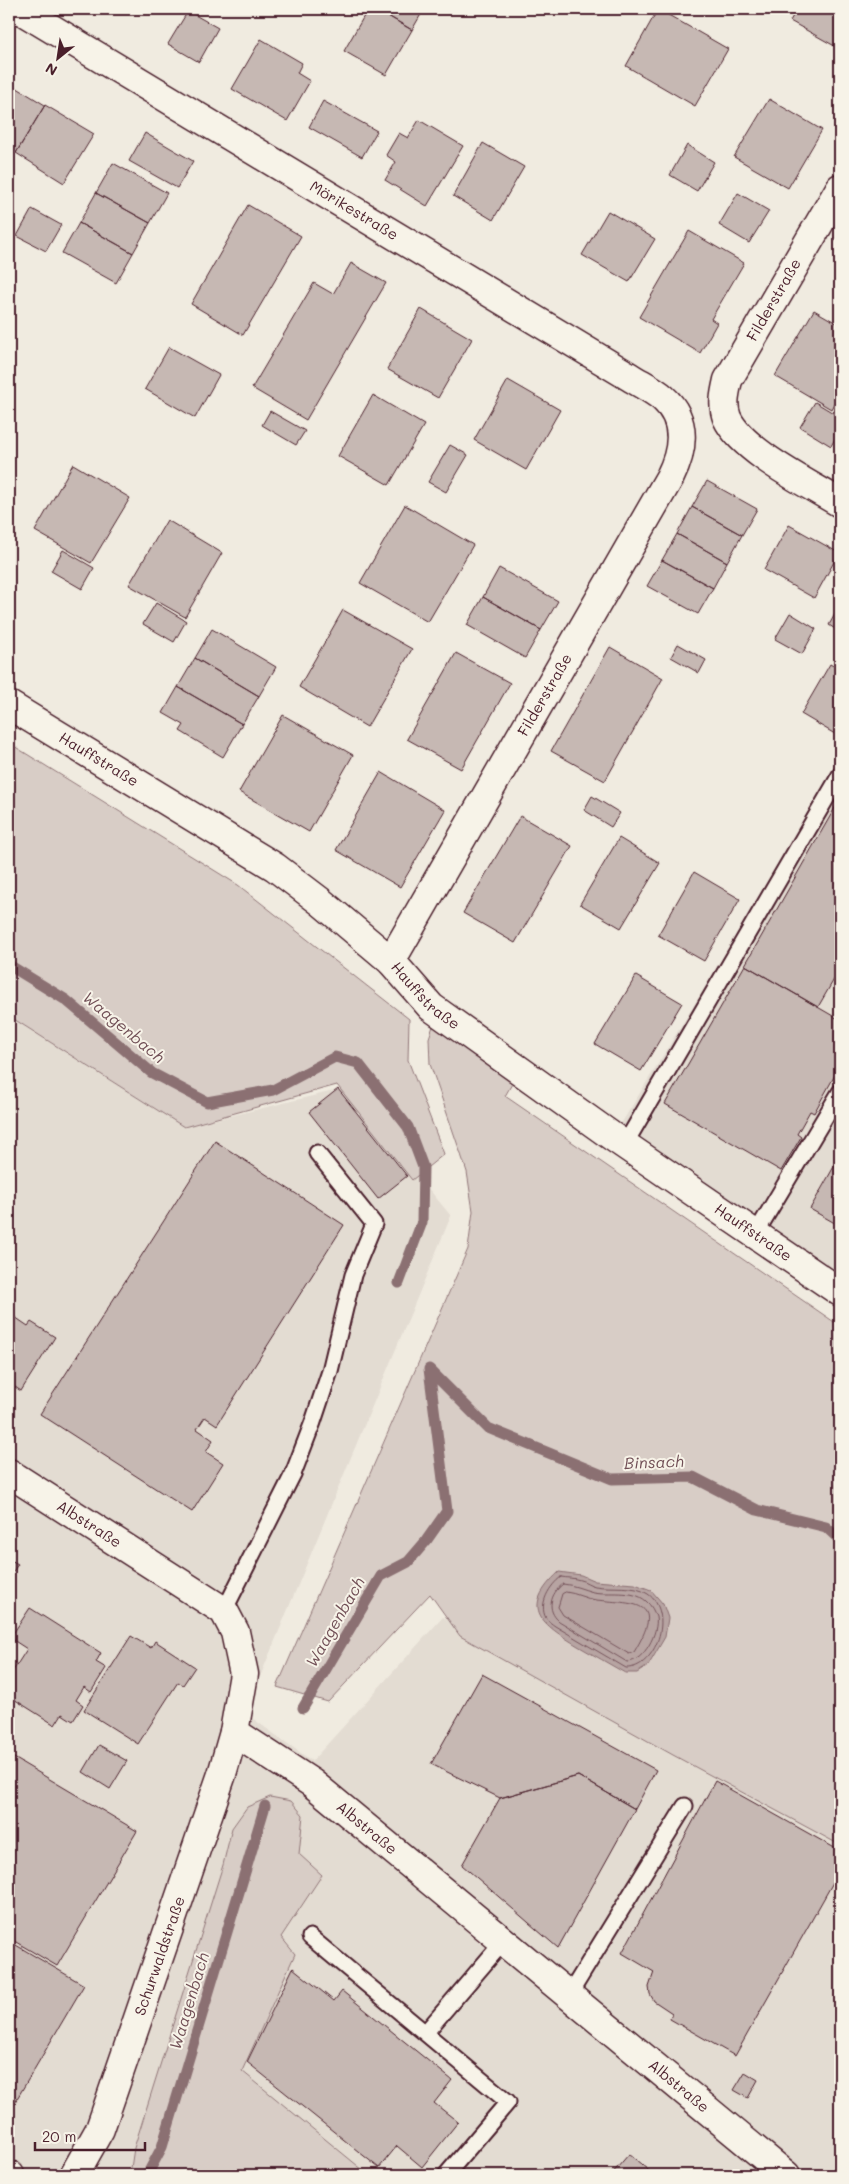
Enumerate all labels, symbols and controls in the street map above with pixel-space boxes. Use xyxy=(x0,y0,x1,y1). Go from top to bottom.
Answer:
north arrow xyxy=(32,32,82,82)
text: N xyxy=(42,59,61,81)
street label: Mörikestraße xyxy=(307,176,402,244)
street label: Filderstraße xyxy=(741,254,805,345)
street label: Filderstraße xyxy=(512,649,576,740)
street label: Hauffstraße xyxy=(56,727,143,791)
street label: Hauffstraße xyxy=(387,957,464,1034)
water label: Waagenbach xyxy=(79,986,170,1067)
street label: Hauffstraße xyxy=(711,1198,796,1265)
water label: Binsach xyxy=(624,1450,684,1473)
street label: Albstraße xyxy=(53,1495,126,1552)
water label: Waagenbach xyxy=(300,1573,369,1671)
street label: Albstraße xyxy=(333,1796,402,1858)
street label: Schurwaldstraße xyxy=(129,1893,189,2018)
water label: Waagenbach xyxy=(164,1950,213,2052)
street label: Albstraße xyxy=(645,2054,714,2117)
scale bar xyxy=(35,2119,145,2151)
text: 20 m xyxy=(42,2126,76,2146)

